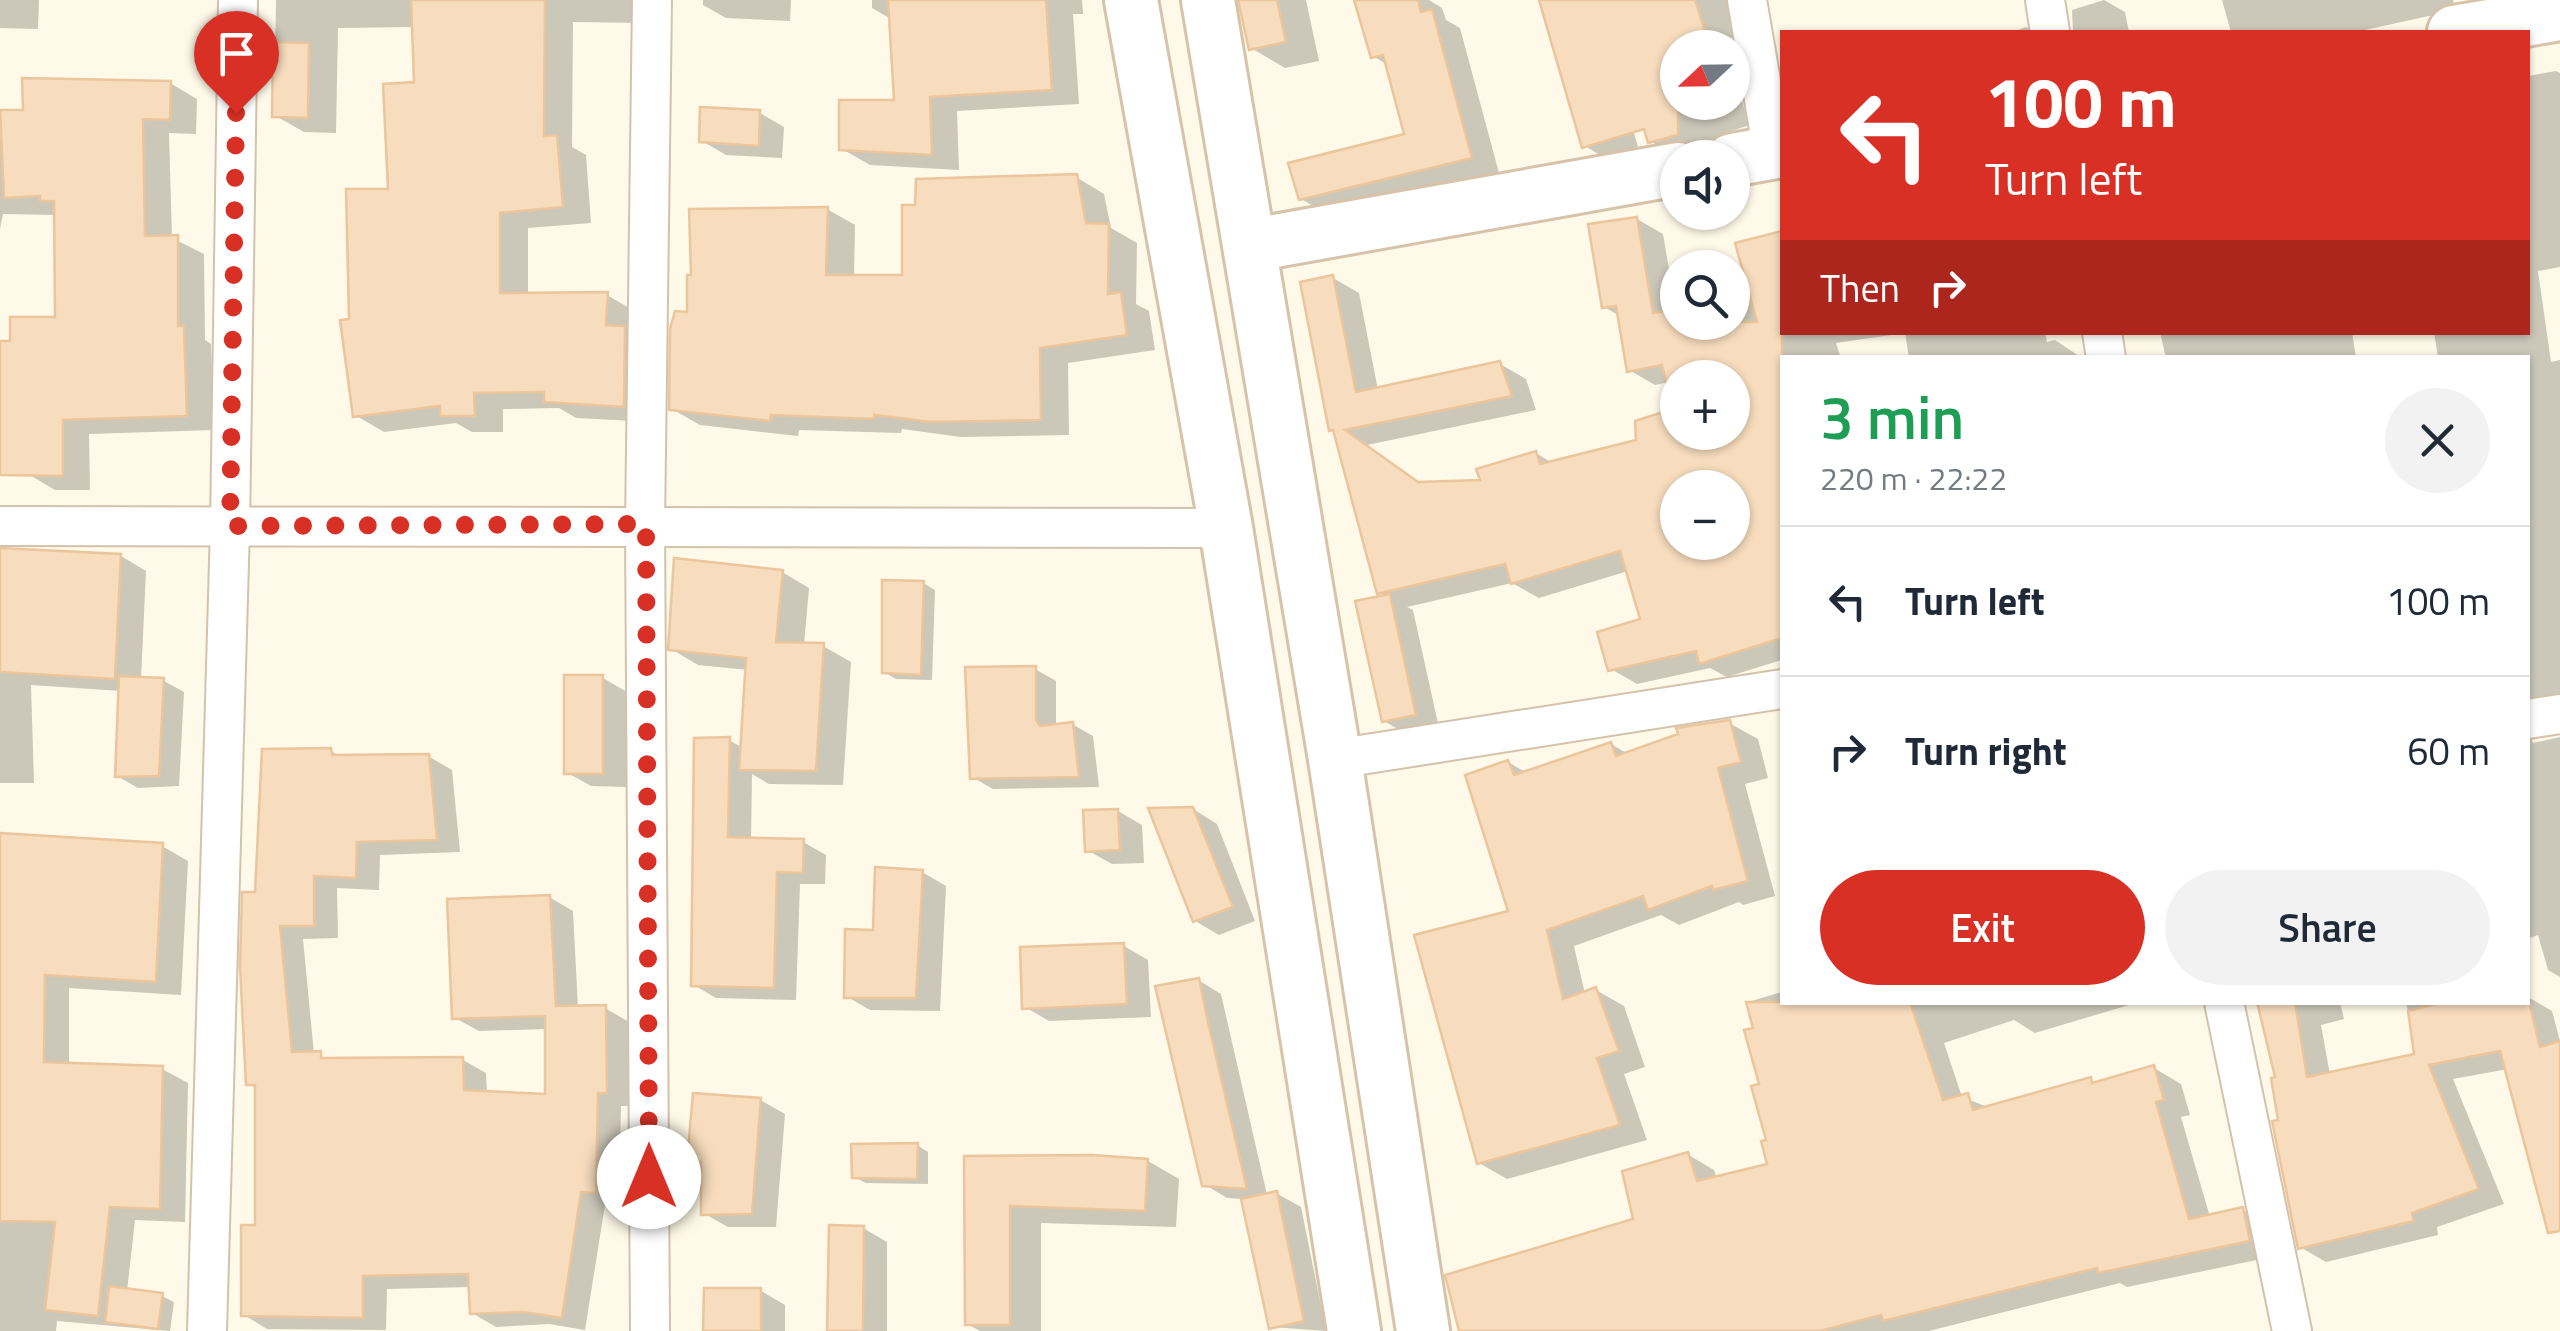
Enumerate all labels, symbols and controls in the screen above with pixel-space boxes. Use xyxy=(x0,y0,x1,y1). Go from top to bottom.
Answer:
pin xyxy=(194,11,279,114)
icon: arrive xyxy=(209,26,264,81)
north arrow xyxy=(1660,30,1750,120)
map controls xyxy=(1660,30,1750,560)
text: 100 m xyxy=(1985,48,2177,154)
icon: left xyxy=(1820,70,1950,200)
button: sound xyxy=(1660,140,1750,230)
text: Turn left xyxy=(1985,144,2142,212)
button: search xyxy=(1660,250,1750,340)
text: Then xyxy=(1820,259,1900,317)
icon: right xyxy=(1920,260,1975,315)
button: + xyxy=(1660,360,1750,450)
text: 3 min xyxy=(1820,371,1964,462)
button: close xyxy=(2385,388,2490,493)
text: 220 m · 22:22 xyxy=(1820,454,2007,502)
button: − xyxy=(1660,470,1750,560)
text: Turn left xyxy=(1905,572,2045,630)
text: 100 m xyxy=(2386,572,2490,630)
icon: left xyxy=(1820,574,1875,629)
text: Turn right xyxy=(1905,722,2067,780)
text: 60 m xyxy=(2407,722,2490,780)
icon: right xyxy=(1820,724,1875,779)
button: Exit xyxy=(1820,870,2145,985)
button: Share xyxy=(2165,870,2490,985)
position arrow xyxy=(597,1125,701,1229)

